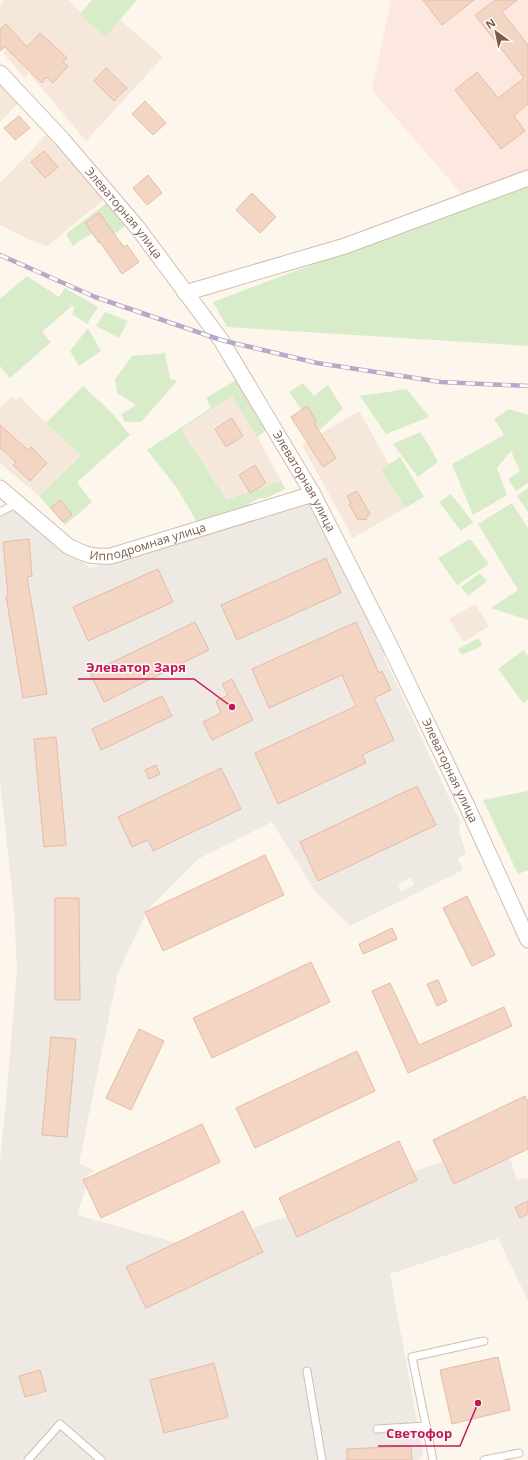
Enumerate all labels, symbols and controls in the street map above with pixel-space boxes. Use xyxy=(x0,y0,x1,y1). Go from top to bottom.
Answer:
north arrow xyxy=(476,12,516,52)
text: N xyxy=(482,14,498,32)
street label: Элеваторная улица xyxy=(82,163,167,262)
street label: Элеваторная улица xyxy=(269,427,340,535)
street label: Ипподромная улица xyxy=(88,518,208,564)
callout: Элеватор Заря xyxy=(78,654,194,679)
text: Элеватор Заря xyxy=(86,658,186,676)
street label: Элеваторная улица xyxy=(418,715,482,825)
callout: Светофор xyxy=(378,1421,460,1446)
text: Светофор xyxy=(386,1424,452,1442)

